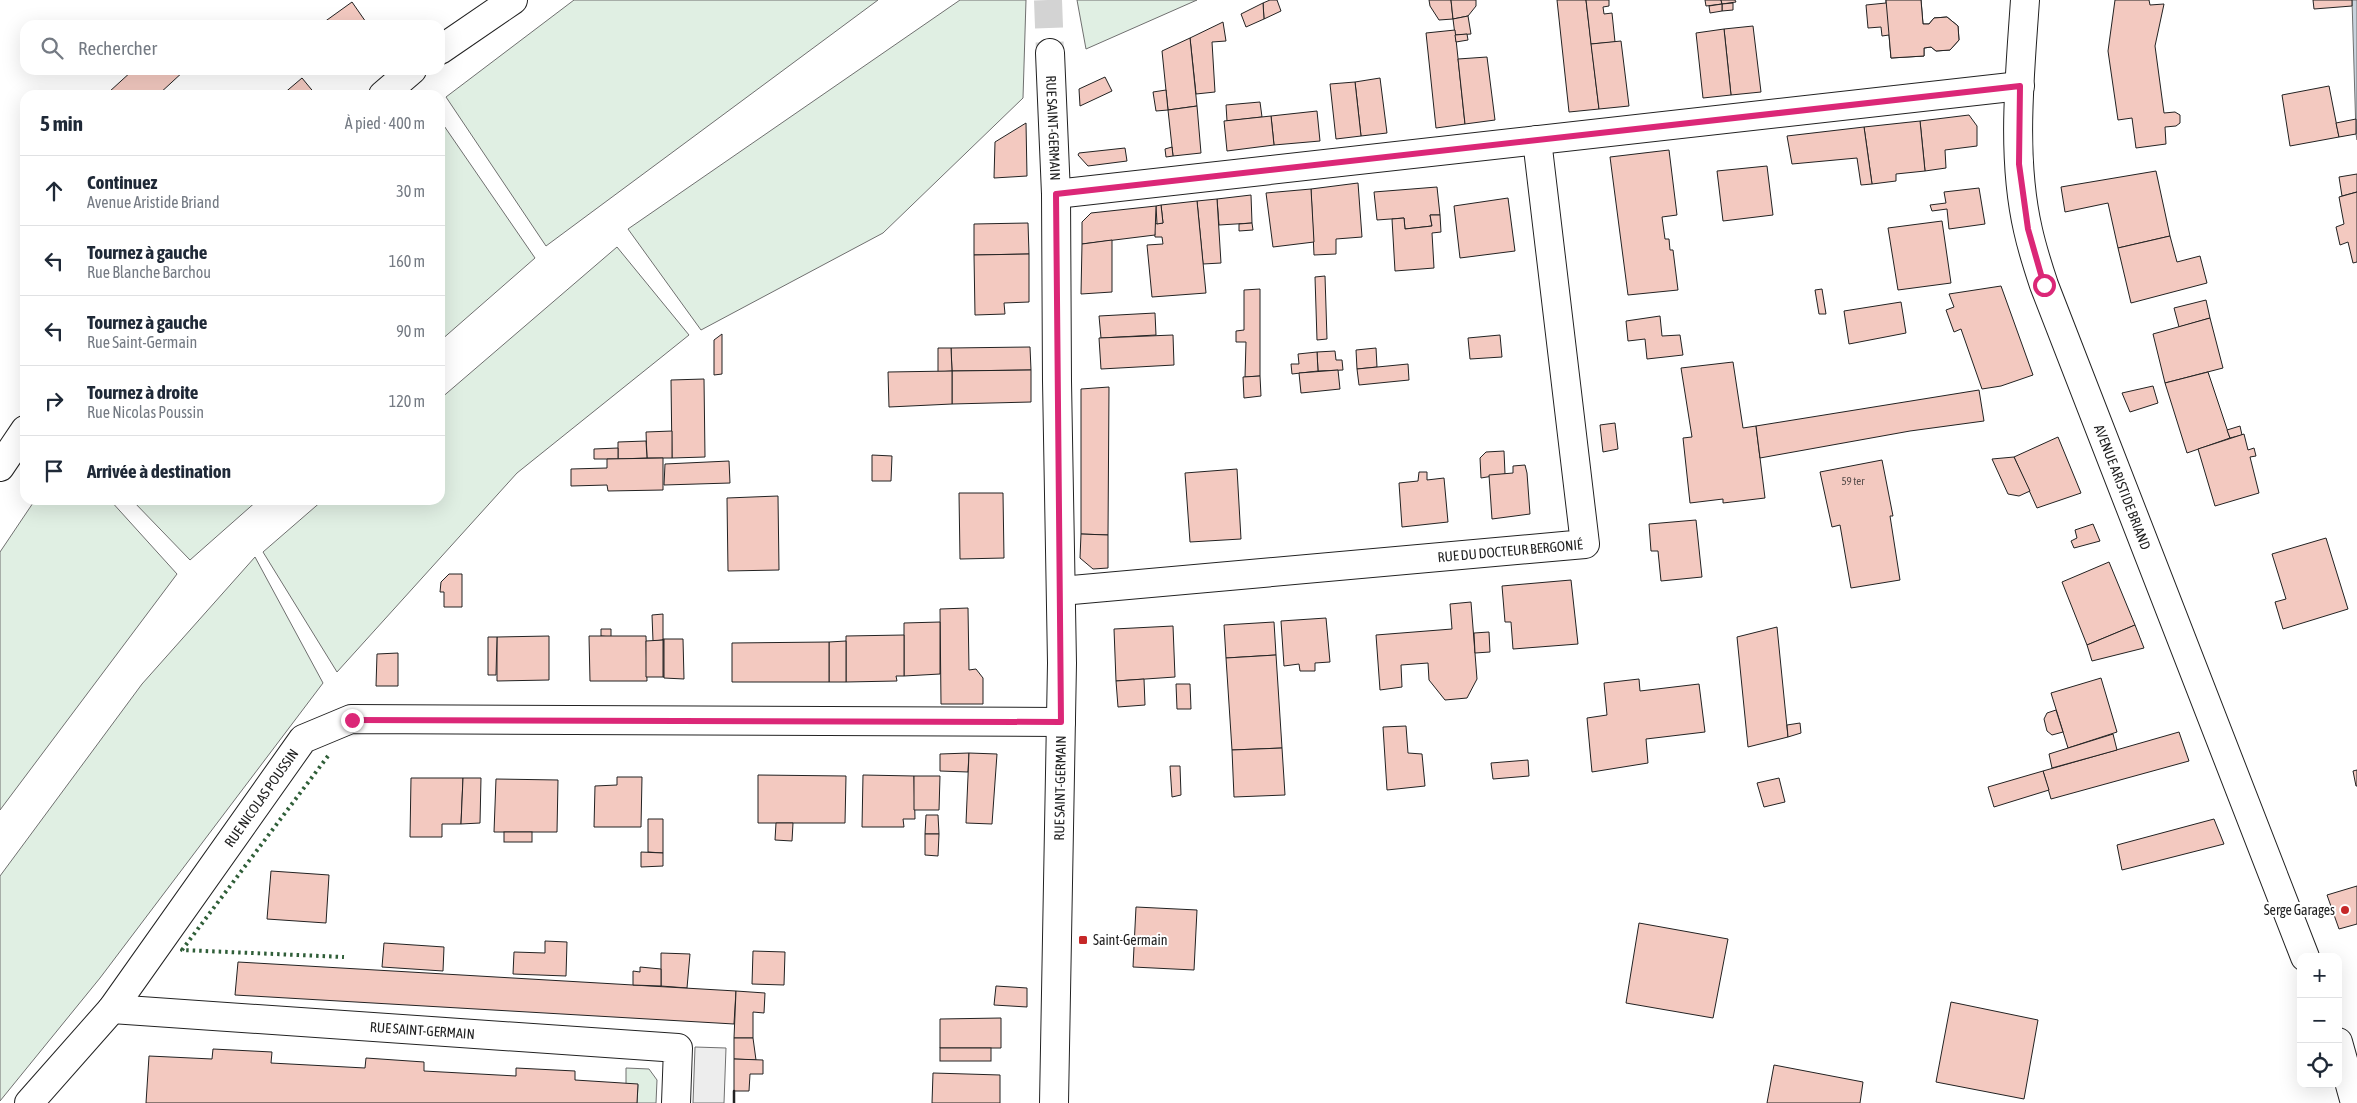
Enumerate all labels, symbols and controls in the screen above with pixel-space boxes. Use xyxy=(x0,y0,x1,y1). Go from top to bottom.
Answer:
search box xyxy=(20,20,445,75)
icon: search xyxy=(38,34,66,62)
text: Rechercher xyxy=(78,37,157,59)
street label: RUE SAINT-GERMAIN xyxy=(1043,75,1063,181)
text: 5 min xyxy=(40,111,83,135)
text: À pied · 400 m xyxy=(345,114,425,132)
text: Continuez xyxy=(87,171,157,193)
icon: ahead xyxy=(40,177,68,205)
text: 30 m xyxy=(396,182,425,200)
text: Avenue Aristide Briand xyxy=(87,193,219,211)
text: Tournez à gauche xyxy=(87,241,207,263)
icon: left xyxy=(40,247,68,275)
text: 160 m xyxy=(389,252,425,270)
text: Rue Blanche Barchou xyxy=(87,263,211,281)
route start xyxy=(2033,274,2056,297)
text: Tournez à gauche xyxy=(87,311,207,333)
icon: left xyxy=(40,317,68,345)
text: 90 m xyxy=(396,322,425,340)
text: Rue Saint-Germain xyxy=(87,333,197,351)
text: Tournez à droite xyxy=(87,381,198,403)
icon: right xyxy=(40,387,68,415)
text: 120 m xyxy=(389,392,425,410)
text: Rue Nicolas Poussin xyxy=(87,403,204,421)
street label: AVENUE ARISTIDE BRIAND xyxy=(2091,422,2154,552)
icon: arrive xyxy=(40,457,68,485)
text: Arrivée à destination xyxy=(87,460,231,482)
house number: 59 ter xyxy=(1841,475,1865,487)
street label: RUE DU DOCTEUR BERGONIÉ xyxy=(1437,536,1584,565)
route end xyxy=(341,709,364,732)
street label: RUE SAINT-GERMAIN xyxy=(1051,735,1069,841)
street label: RUE NICOLAS POUSSIN xyxy=(221,746,301,850)
place label: Serge Garages xyxy=(2264,902,2335,918)
marker: Serge Garages xyxy=(2339,904,2351,916)
place label: Saint-Germain xyxy=(1093,932,1167,948)
marker: Saint-Germain xyxy=(1077,934,1089,946)
map controls xyxy=(2297,953,2342,1088)
button: + xyxy=(2297,953,2342,998)
button: − xyxy=(2297,998,2342,1043)
street label: RUE SAINT-GERMAIN xyxy=(369,1019,475,1042)
button: locate xyxy=(2297,1043,2342,1088)

